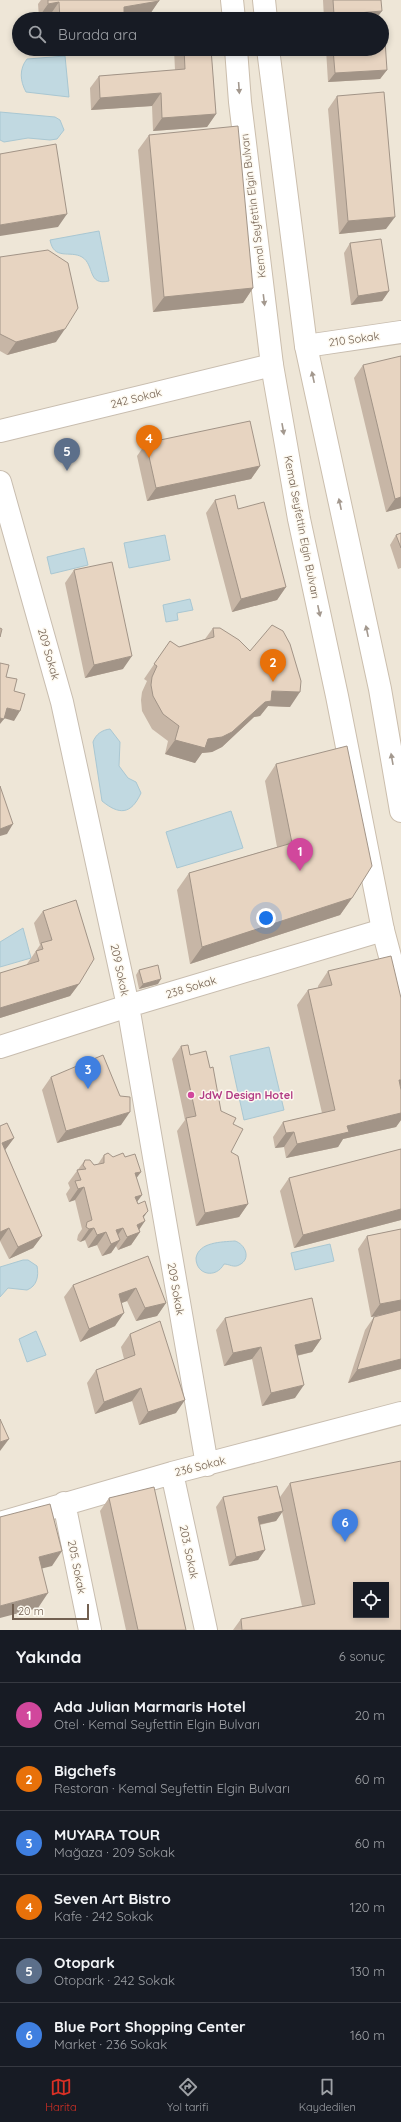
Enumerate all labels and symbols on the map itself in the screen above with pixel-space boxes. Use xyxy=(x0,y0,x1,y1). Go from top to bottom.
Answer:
one-way arrow xyxy=(236,82,243,94)
street label: Kemal Seyfettin Elgin Bulvarı xyxy=(237,133,269,279)
one-way arrow xyxy=(261,294,267,306)
street label: 210 Sokak xyxy=(328,329,380,349)
one-way arrow xyxy=(310,371,316,383)
street label: 242 Sokak xyxy=(109,385,163,411)
one-way arrow xyxy=(280,423,286,435)
pin: 4 xyxy=(136,425,162,458)
pin: 5 xyxy=(54,438,80,471)
street label: Kemal Seyfettin Elgin Bulvarı xyxy=(281,454,323,600)
one-way arrow xyxy=(337,498,343,510)
one-way arrow xyxy=(316,605,322,618)
one-way arrow xyxy=(364,625,370,637)
street label: 209 Sokak xyxy=(35,627,63,682)
pin: 2 xyxy=(260,649,286,682)
one-way arrow xyxy=(389,753,395,765)
pin: 1 xyxy=(287,838,313,871)
your location xyxy=(256,908,276,928)
street label: 209 Sokak xyxy=(108,943,132,997)
street label: 238 Sokak xyxy=(164,973,218,1001)
pin: 3 xyxy=(75,1056,101,1089)
place label: JdW Design Hotel xyxy=(199,1088,293,1102)
marker: JdW Design Hotel xyxy=(186,1090,196,1100)
street label: 209 Sokak xyxy=(165,1262,188,1316)
street label: 236 Sokak xyxy=(173,1453,227,1479)
pin: 6 xyxy=(332,1509,358,1542)
street label: 203. Sokak xyxy=(176,1524,202,1580)
street label: 205. Sokak xyxy=(65,1539,89,1595)
scale bar xyxy=(12,1602,89,1621)

